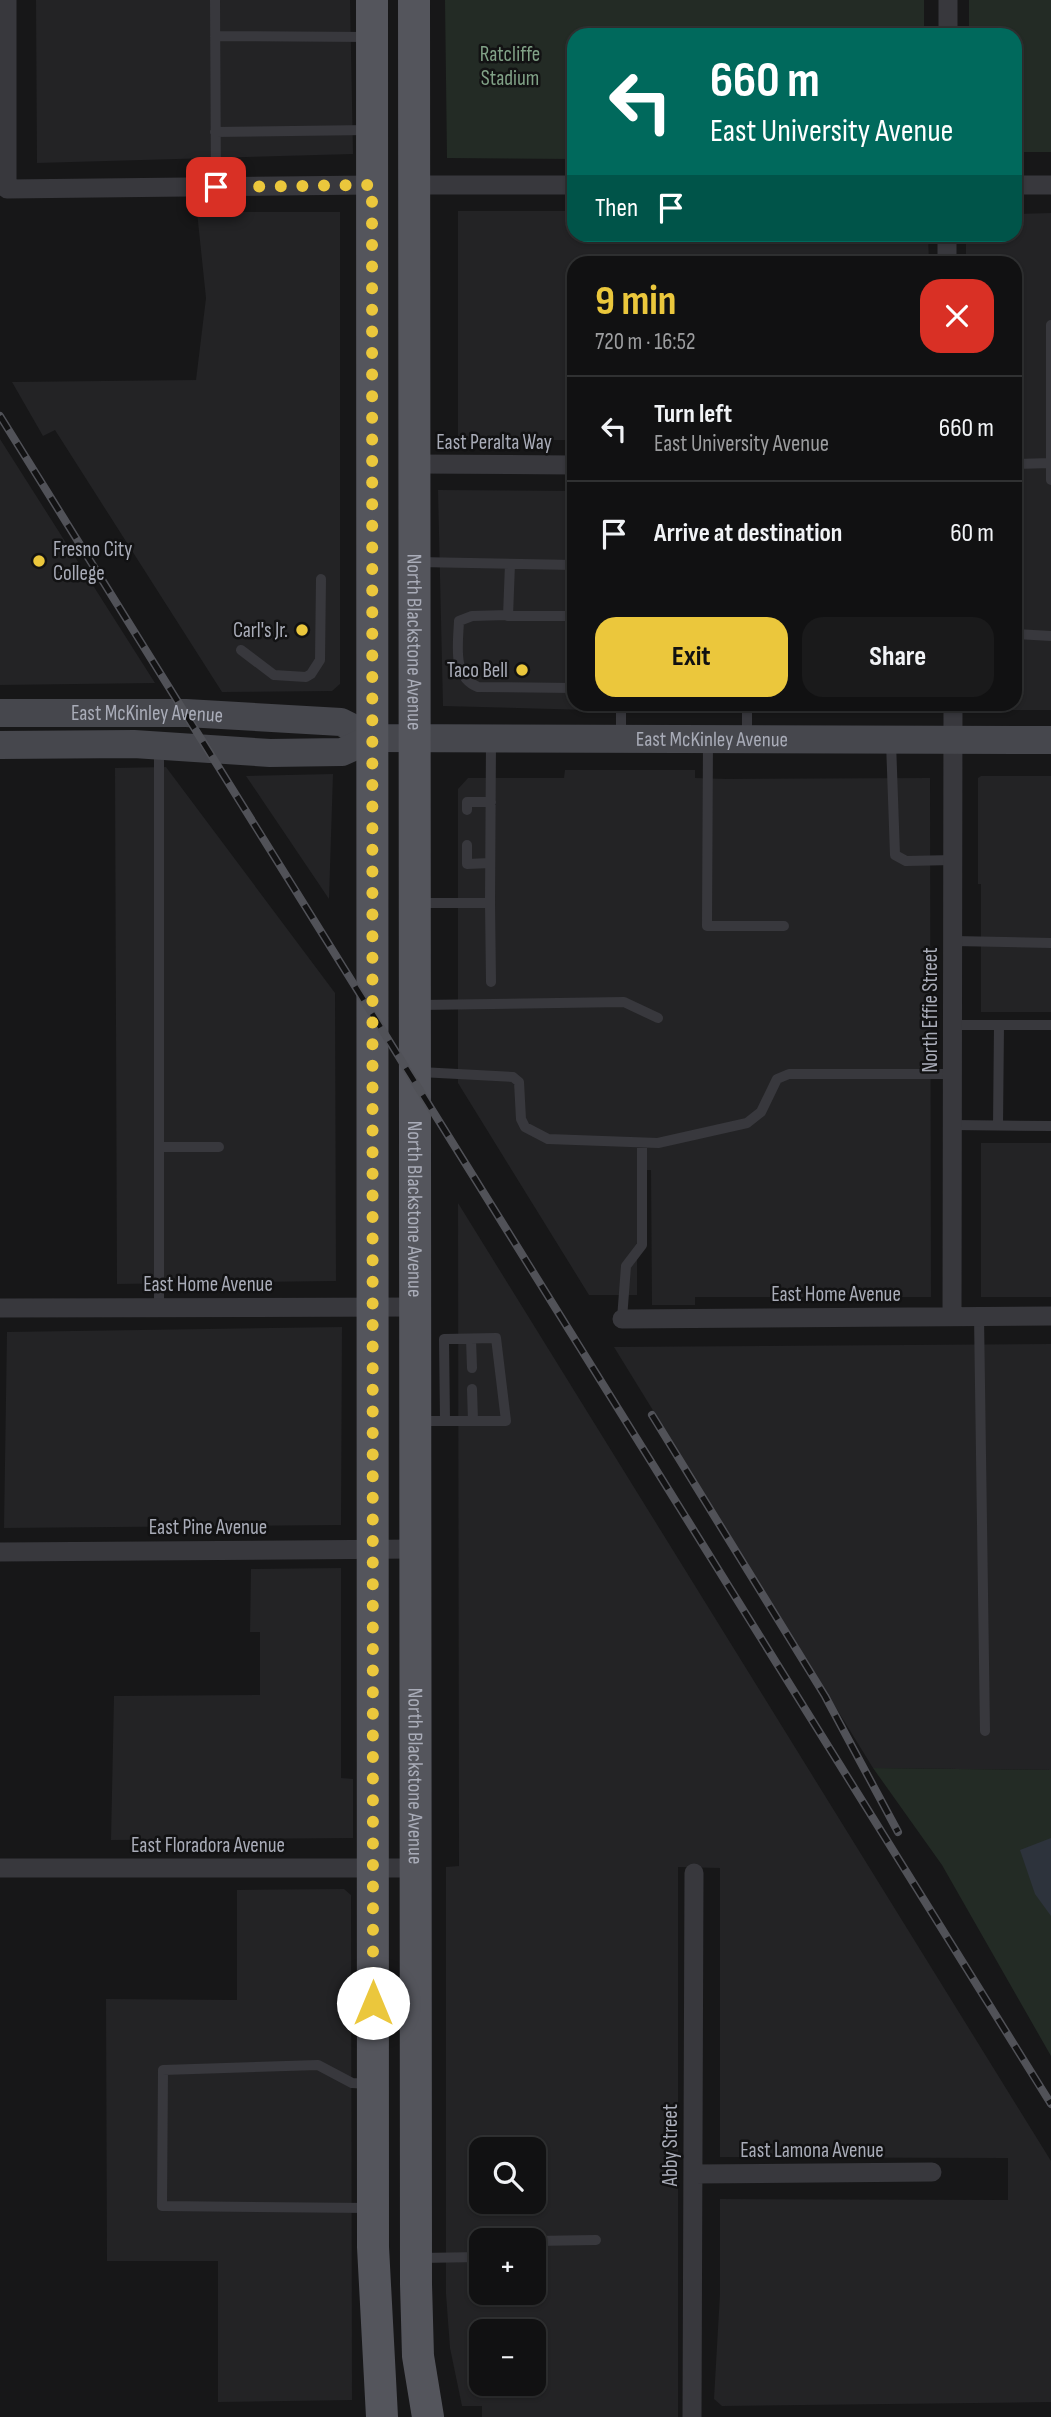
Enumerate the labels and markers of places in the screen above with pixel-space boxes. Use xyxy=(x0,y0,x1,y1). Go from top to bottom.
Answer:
pin xyxy=(186,157,246,217)
place label: Fresno City College xyxy=(53,537,132,586)
marker: Fresno City College xyxy=(31,553,47,569)
place label: Carl's Jr. xyxy=(233,618,288,643)
marker: Carl's Jr. xyxy=(294,622,310,638)
place label: Taco Bell xyxy=(447,658,508,683)
marker: Taco Bell xyxy=(514,662,530,678)

